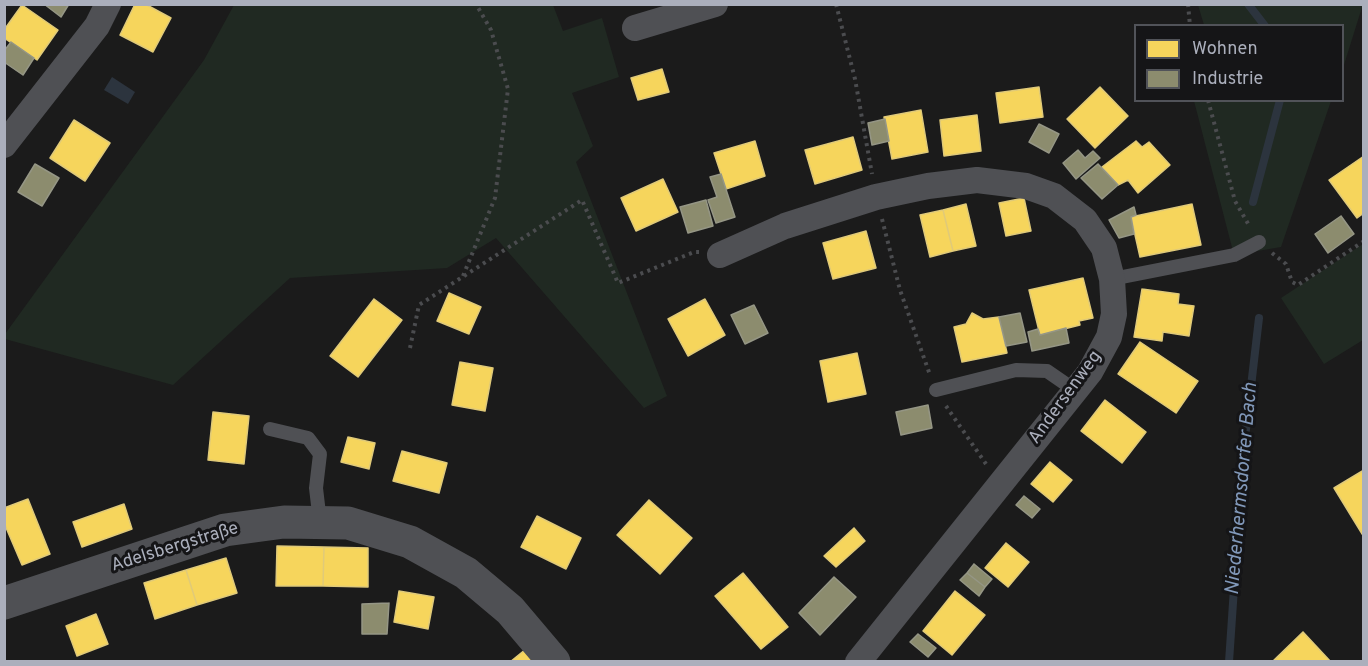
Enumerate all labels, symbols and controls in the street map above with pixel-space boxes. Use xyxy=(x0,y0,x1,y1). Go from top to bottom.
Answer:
legend xyxy=(1134,24,1344,102)
text: Wohnen xyxy=(1192,38,1258,61)
text: Industrie xyxy=(1192,68,1263,91)
street label: Andersenweg xyxy=(1025,347,1107,449)
water label: Niederhermsdorfer Bach xyxy=(1222,382,1264,596)
street label: Adelsbergstraße xyxy=(109,518,241,578)

